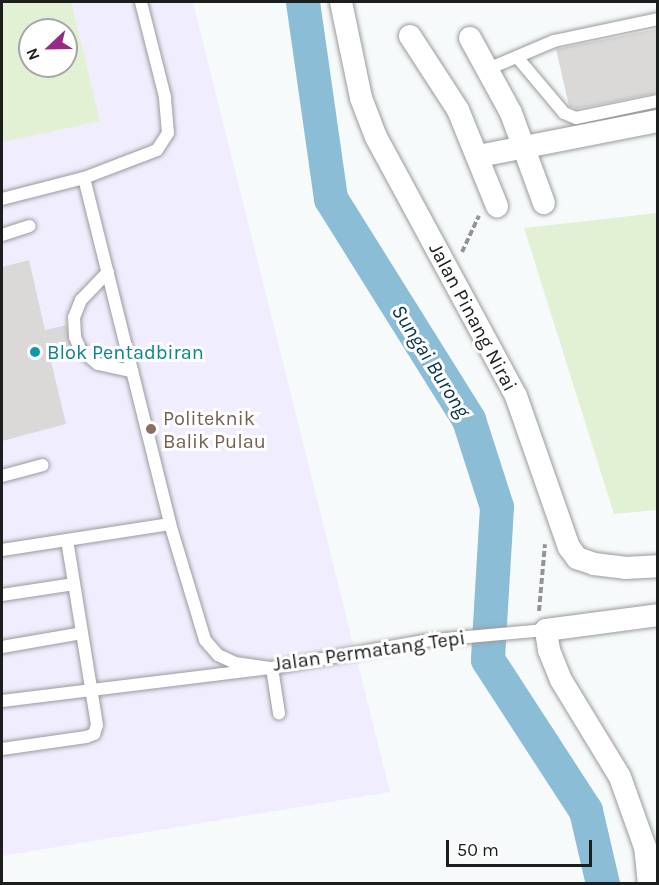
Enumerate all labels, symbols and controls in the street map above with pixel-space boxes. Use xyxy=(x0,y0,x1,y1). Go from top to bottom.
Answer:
north arrow xyxy=(18,18,78,78)
text: N xyxy=(22,45,44,63)
street label: Jalan Pinang Nirai xyxy=(424,239,522,395)
water label: Sungai Burong xyxy=(386,300,476,422)
place label: Blok Pentadbiran xyxy=(47,340,204,364)
marker: Blok Pentadbiran xyxy=(28,345,42,359)
place label: Politeknik Balik Pulau xyxy=(163,406,266,453)
marker: Politeknik Balik Pulau xyxy=(144,422,158,436)
street label: Jalan Permatang Tepi xyxy=(271,626,467,676)
scale bar xyxy=(449,828,594,866)
text: 50 m xyxy=(457,839,499,861)

